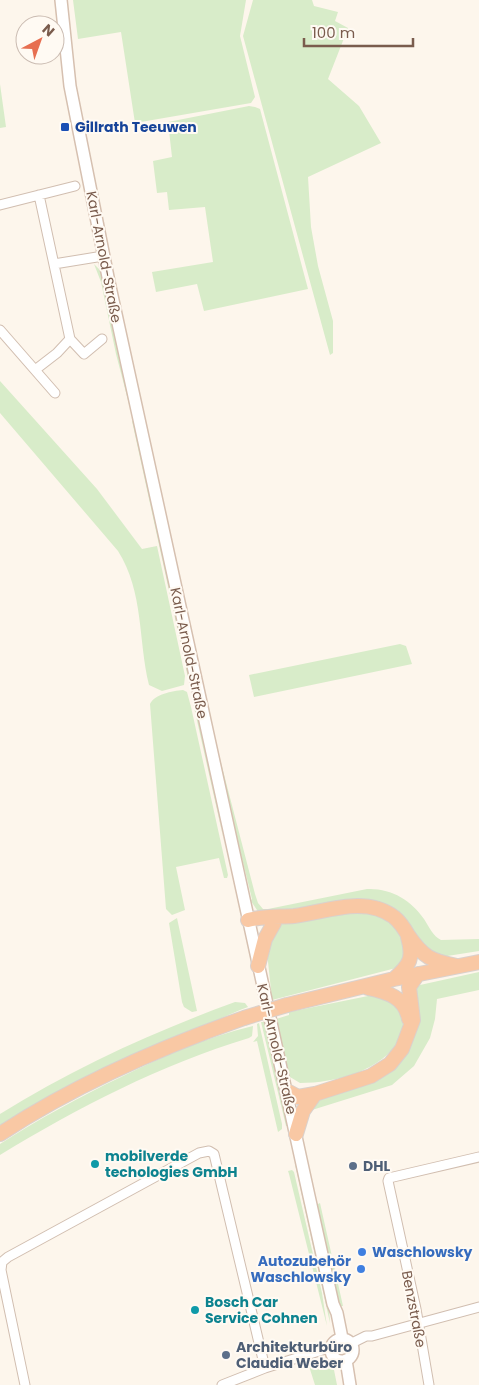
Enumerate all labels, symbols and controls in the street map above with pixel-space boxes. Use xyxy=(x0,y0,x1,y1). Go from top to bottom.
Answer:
north arrow xyxy=(15,15,65,65)
scale bar xyxy=(304,15,413,47)
text: N xyxy=(38,19,59,41)
text: 100 m xyxy=(312,22,355,43)
place label: Gillrath Teeuwen xyxy=(75,117,197,137)
marker: Gillrath Teeuwen xyxy=(59,121,71,133)
street label: Karl-Arnold-Straße xyxy=(81,189,127,325)
street label: Karl-Arnold-Straße xyxy=(165,586,213,721)
street label: Karl-Arnold-Straße xyxy=(252,982,302,1117)
place label: mobilverde techologies GmbH xyxy=(105,1146,237,1182)
place label: DHL xyxy=(363,1156,390,1176)
marker: mobilverde techologies GmbH xyxy=(89,1158,101,1170)
marker: DHL xyxy=(347,1160,359,1172)
place label: Waschlowsky xyxy=(372,1242,473,1262)
marker: Waschlowsky xyxy=(356,1246,368,1258)
place label: Autozubehör Waschlowsky xyxy=(251,1251,351,1287)
marker: Autozubehör Waschlowsky xyxy=(355,1263,367,1275)
street label: Benzstraße xyxy=(397,1269,431,1349)
place label: Bosch Car Service Cohnen xyxy=(205,1292,318,1328)
marker: Bosch Car Service Cohnen xyxy=(189,1304,201,1316)
place label: Architekturbüro Claudia Weber xyxy=(236,1337,352,1373)
marker: Architekturbüro Claudia Weber xyxy=(220,1349,232,1361)

